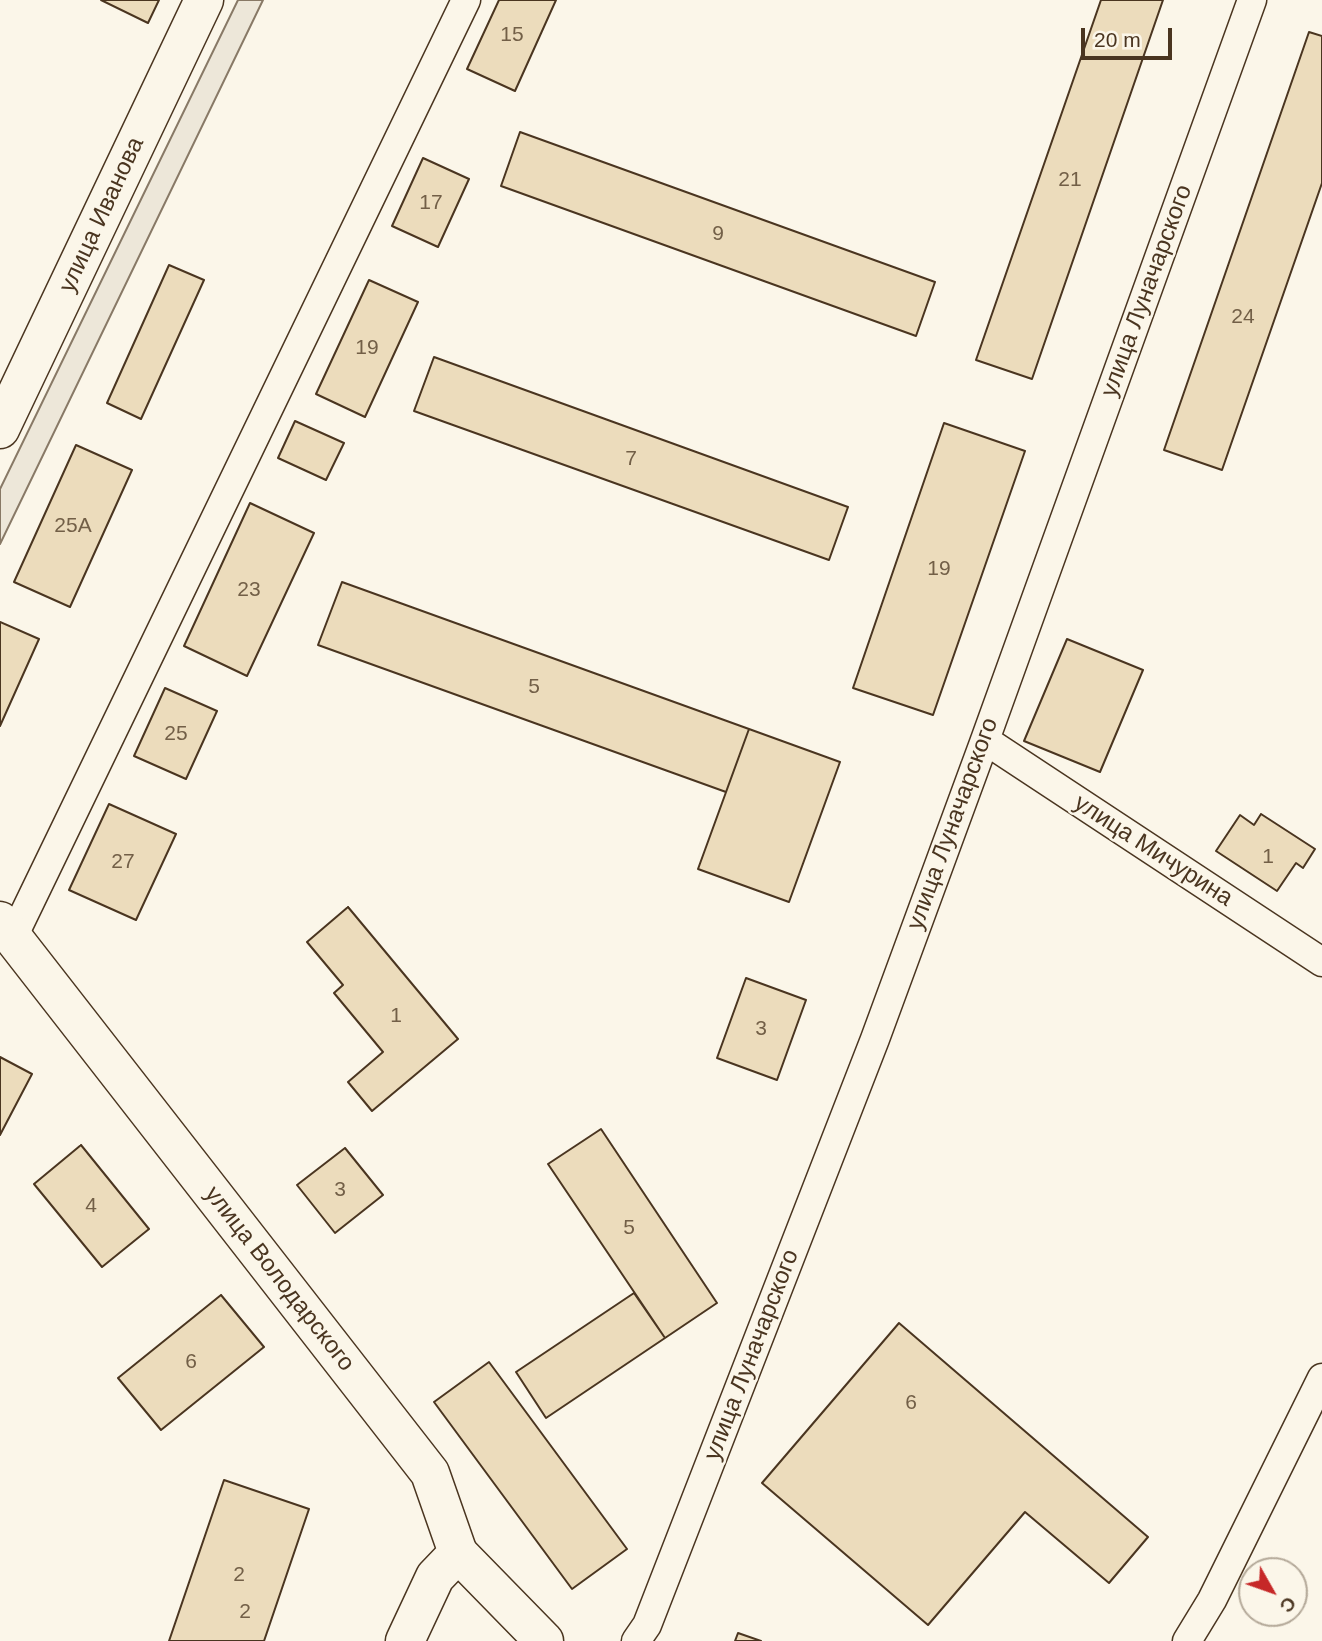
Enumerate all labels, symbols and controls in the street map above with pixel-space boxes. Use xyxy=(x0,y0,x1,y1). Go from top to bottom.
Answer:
scale bar xyxy=(1084,14,1175,58)
house number: 15 xyxy=(500,22,524,48)
text: 20 m xyxy=(1094,28,1141,51)
street label: улица Иванова xyxy=(53,133,151,297)
house number: 21 xyxy=(1058,167,1082,193)
street label: улица Луначарского xyxy=(1095,181,1199,401)
house number: 17 xyxy=(419,190,443,216)
house number: 9 xyxy=(712,221,724,247)
house number: 24 xyxy=(1231,304,1255,330)
house number: 19 xyxy=(355,335,379,361)
house number: 7 xyxy=(625,446,637,472)
house number: 25А xyxy=(54,513,92,539)
house number: 19 xyxy=(927,556,951,582)
house number: 23 xyxy=(237,577,261,603)
house number: 5 xyxy=(528,674,540,700)
street label: улица Луначарского xyxy=(901,714,1005,934)
house number: 25 xyxy=(164,721,188,747)
street label: улица Мичурина xyxy=(1068,789,1238,913)
house number: 1 xyxy=(1262,844,1274,870)
house number: 27 xyxy=(111,849,135,875)
house number: 1 xyxy=(390,1003,402,1029)
house number: 3 xyxy=(755,1016,767,1042)
house number: 3 xyxy=(334,1177,346,1203)
street label: улица Володарского xyxy=(198,1181,360,1377)
house number: 4 xyxy=(85,1193,97,1219)
house number: 5 xyxy=(623,1215,635,1241)
street label: улица Луначарского xyxy=(698,1245,806,1465)
house number: 6 xyxy=(185,1349,197,1375)
house number: 6 xyxy=(905,1390,917,1416)
north arrow xyxy=(1238,1557,1308,1627)
house number: 2 xyxy=(233,1562,245,1588)
text: С xyxy=(1275,1593,1300,1617)
house number: 2 xyxy=(239,1599,251,1625)

